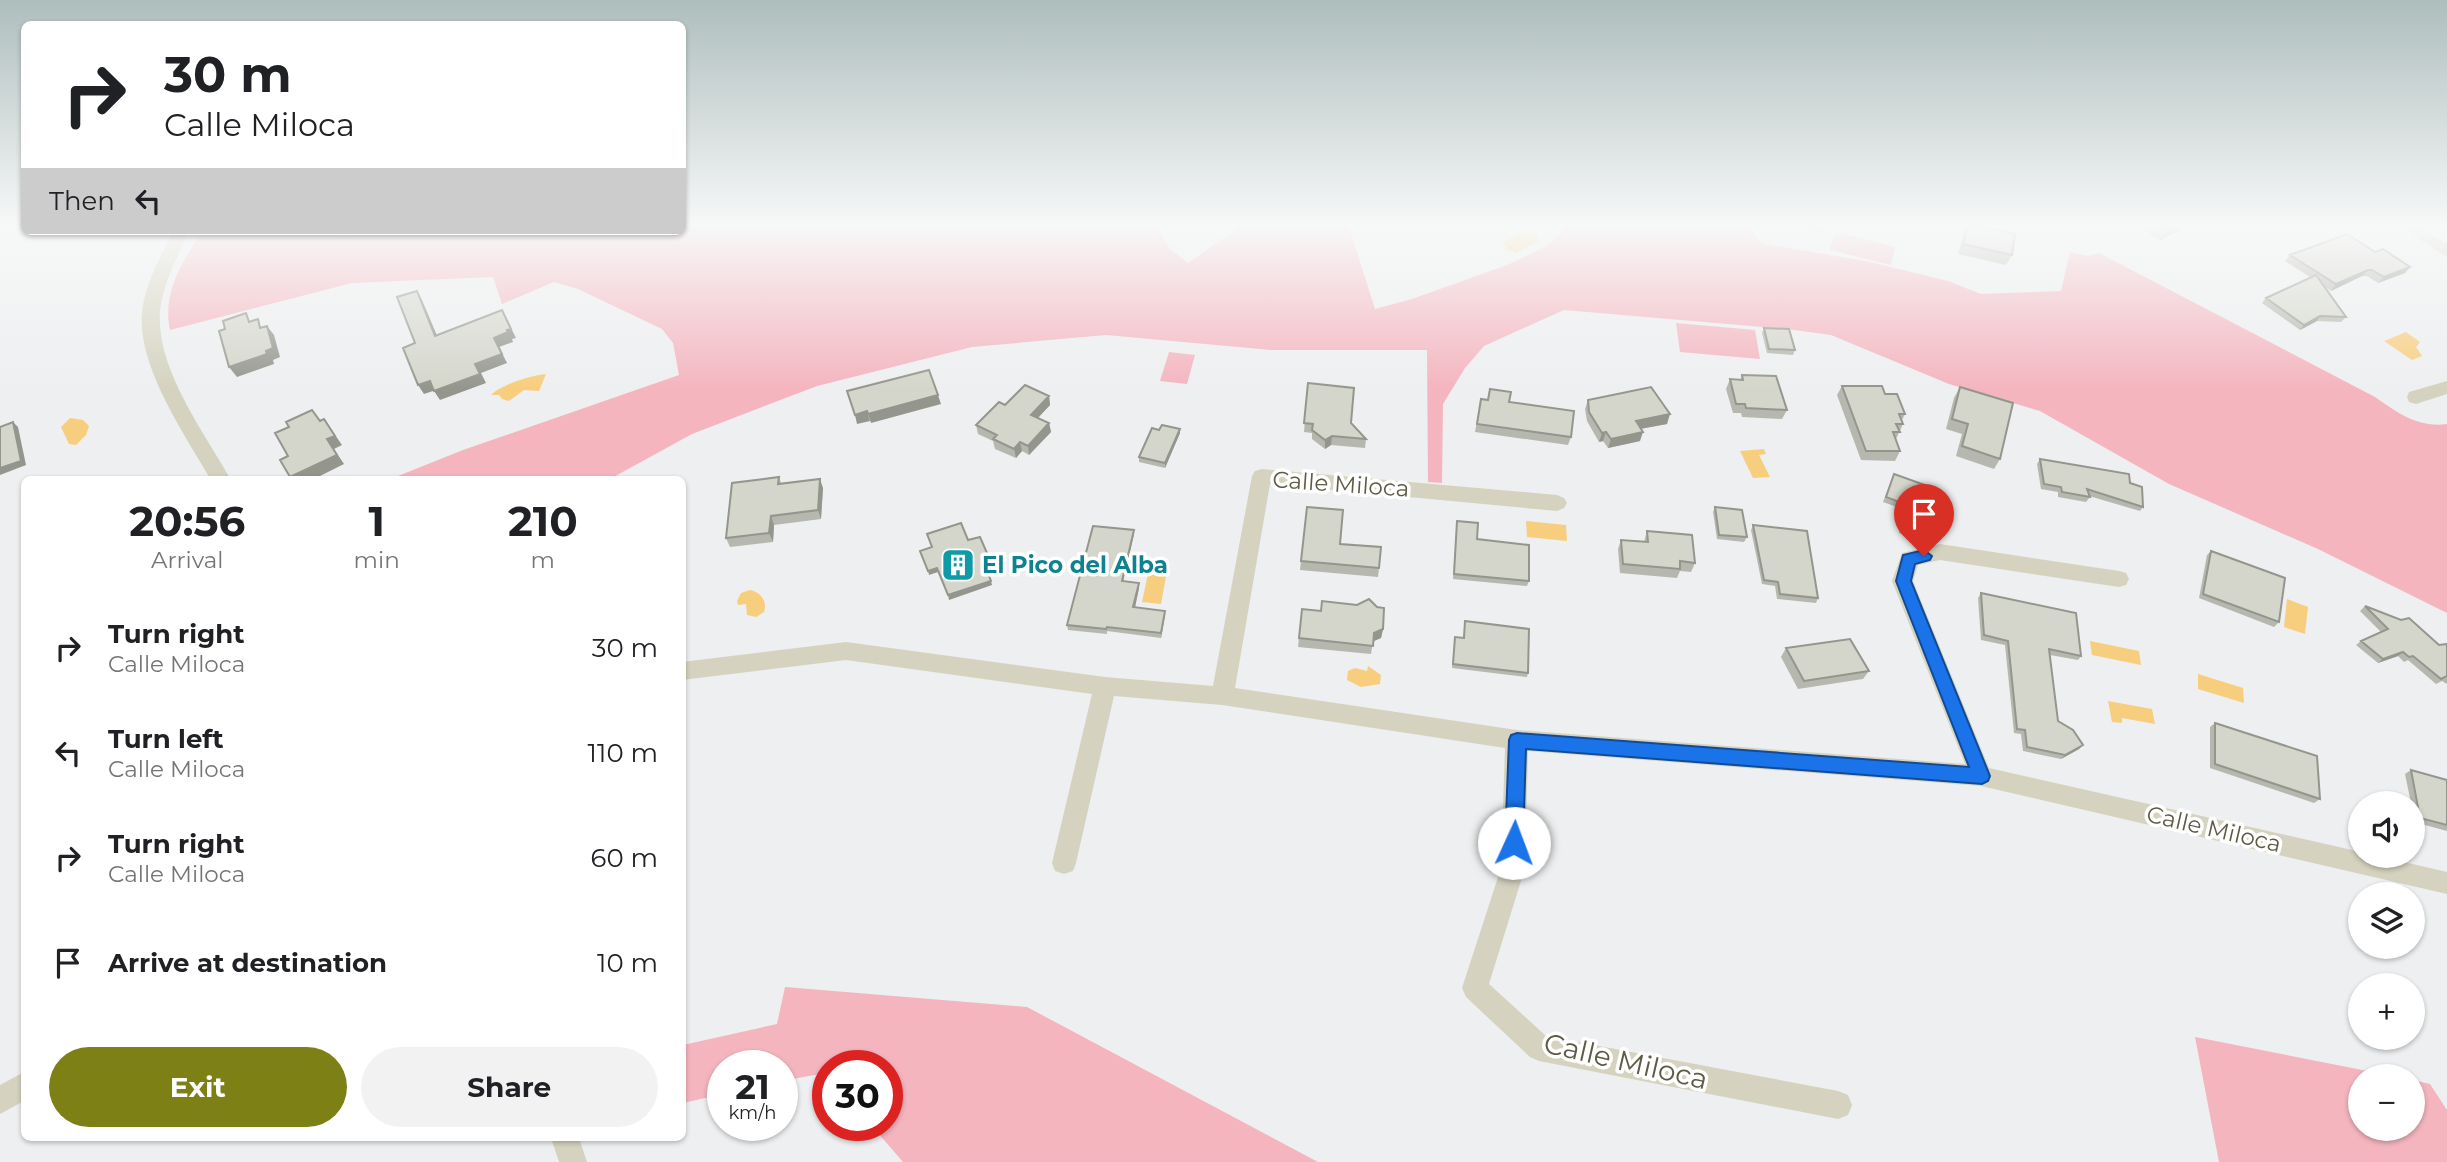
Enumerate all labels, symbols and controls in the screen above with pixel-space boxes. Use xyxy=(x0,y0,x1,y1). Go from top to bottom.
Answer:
text: 30 m xyxy=(164,45,292,104)
icon: right xyxy=(49,49,140,140)
text: Calle Miloca xyxy=(164,105,355,144)
icon: left xyxy=(129,182,167,220)
text: Then xyxy=(49,185,115,217)
street label: Calle Miloca xyxy=(1272,465,1410,503)
pin xyxy=(1894,484,1954,556)
text: 20:56 xyxy=(129,495,245,547)
text: 1 xyxy=(368,495,385,547)
text: 210 xyxy=(508,495,578,547)
icon: arrive xyxy=(1905,495,1943,533)
text: Arrival xyxy=(151,546,224,574)
text: min xyxy=(354,546,400,574)
text: m xyxy=(531,546,555,574)
building icon: El Pico del Alba xyxy=(939,546,977,584)
place label: El Pico del Alba xyxy=(982,551,1168,579)
text: Turn right xyxy=(108,618,244,650)
icon: right xyxy=(49,629,87,667)
text: 30 m xyxy=(592,632,658,664)
text: Calle Miloca xyxy=(108,650,245,678)
text: Turn left xyxy=(108,723,224,755)
icon: left xyxy=(49,734,87,772)
text: 110 m xyxy=(588,737,658,769)
text: Calle Miloca xyxy=(108,755,245,783)
map controls xyxy=(2348,791,2425,1141)
button: sound xyxy=(2348,791,2425,868)
street label: Calle Miloca xyxy=(2144,800,2284,858)
position arrow xyxy=(1477,806,1551,880)
text: Turn right xyxy=(108,828,244,860)
icon: right xyxy=(49,839,87,877)
text: 60 m xyxy=(591,842,658,874)
text: Calle Miloca xyxy=(108,860,245,888)
button: layers xyxy=(2348,882,2425,959)
icon: arrive xyxy=(49,944,87,982)
text: Arrive at destination xyxy=(108,947,387,979)
text: 10 m xyxy=(597,947,658,979)
button: + xyxy=(2348,973,2425,1050)
street label: Calle Miloca xyxy=(1541,1026,1711,1096)
button: Exit xyxy=(49,1047,347,1127)
button: Share xyxy=(361,1047,658,1127)
speed limit sign: 30 xyxy=(812,1050,903,1141)
button: − xyxy=(2348,1064,2425,1141)
text: 21 xyxy=(735,1065,770,1108)
text: km/h xyxy=(728,1102,777,1124)

